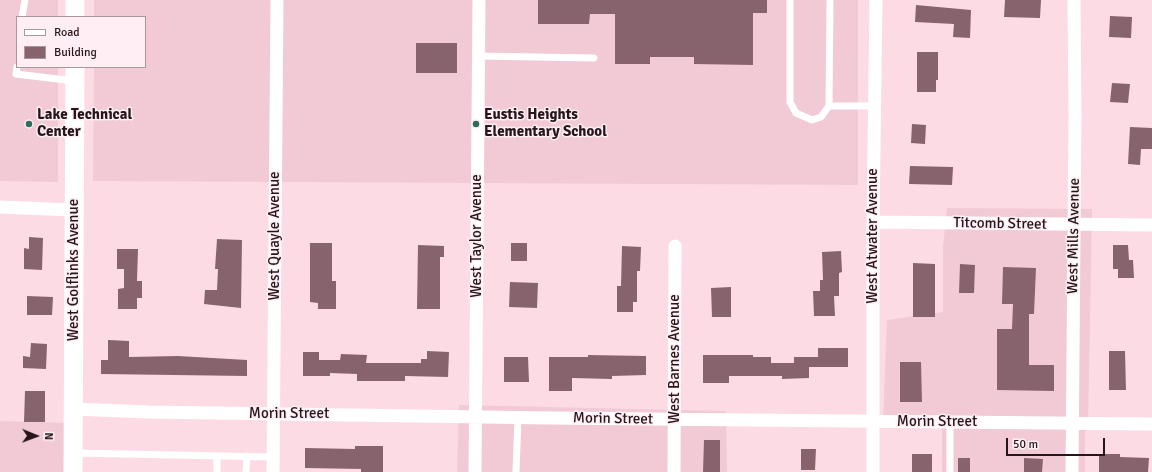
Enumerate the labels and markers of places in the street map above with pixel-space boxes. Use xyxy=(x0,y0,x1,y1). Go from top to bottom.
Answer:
place label: Lake Technical Center xyxy=(37,106,132,141)
place label: Eustis Heights Elementary School xyxy=(484,106,607,141)
marker: Lake Technical Center xyxy=(24,119,34,129)
marker: Eustis Heights Elementary School xyxy=(471,119,481,129)

